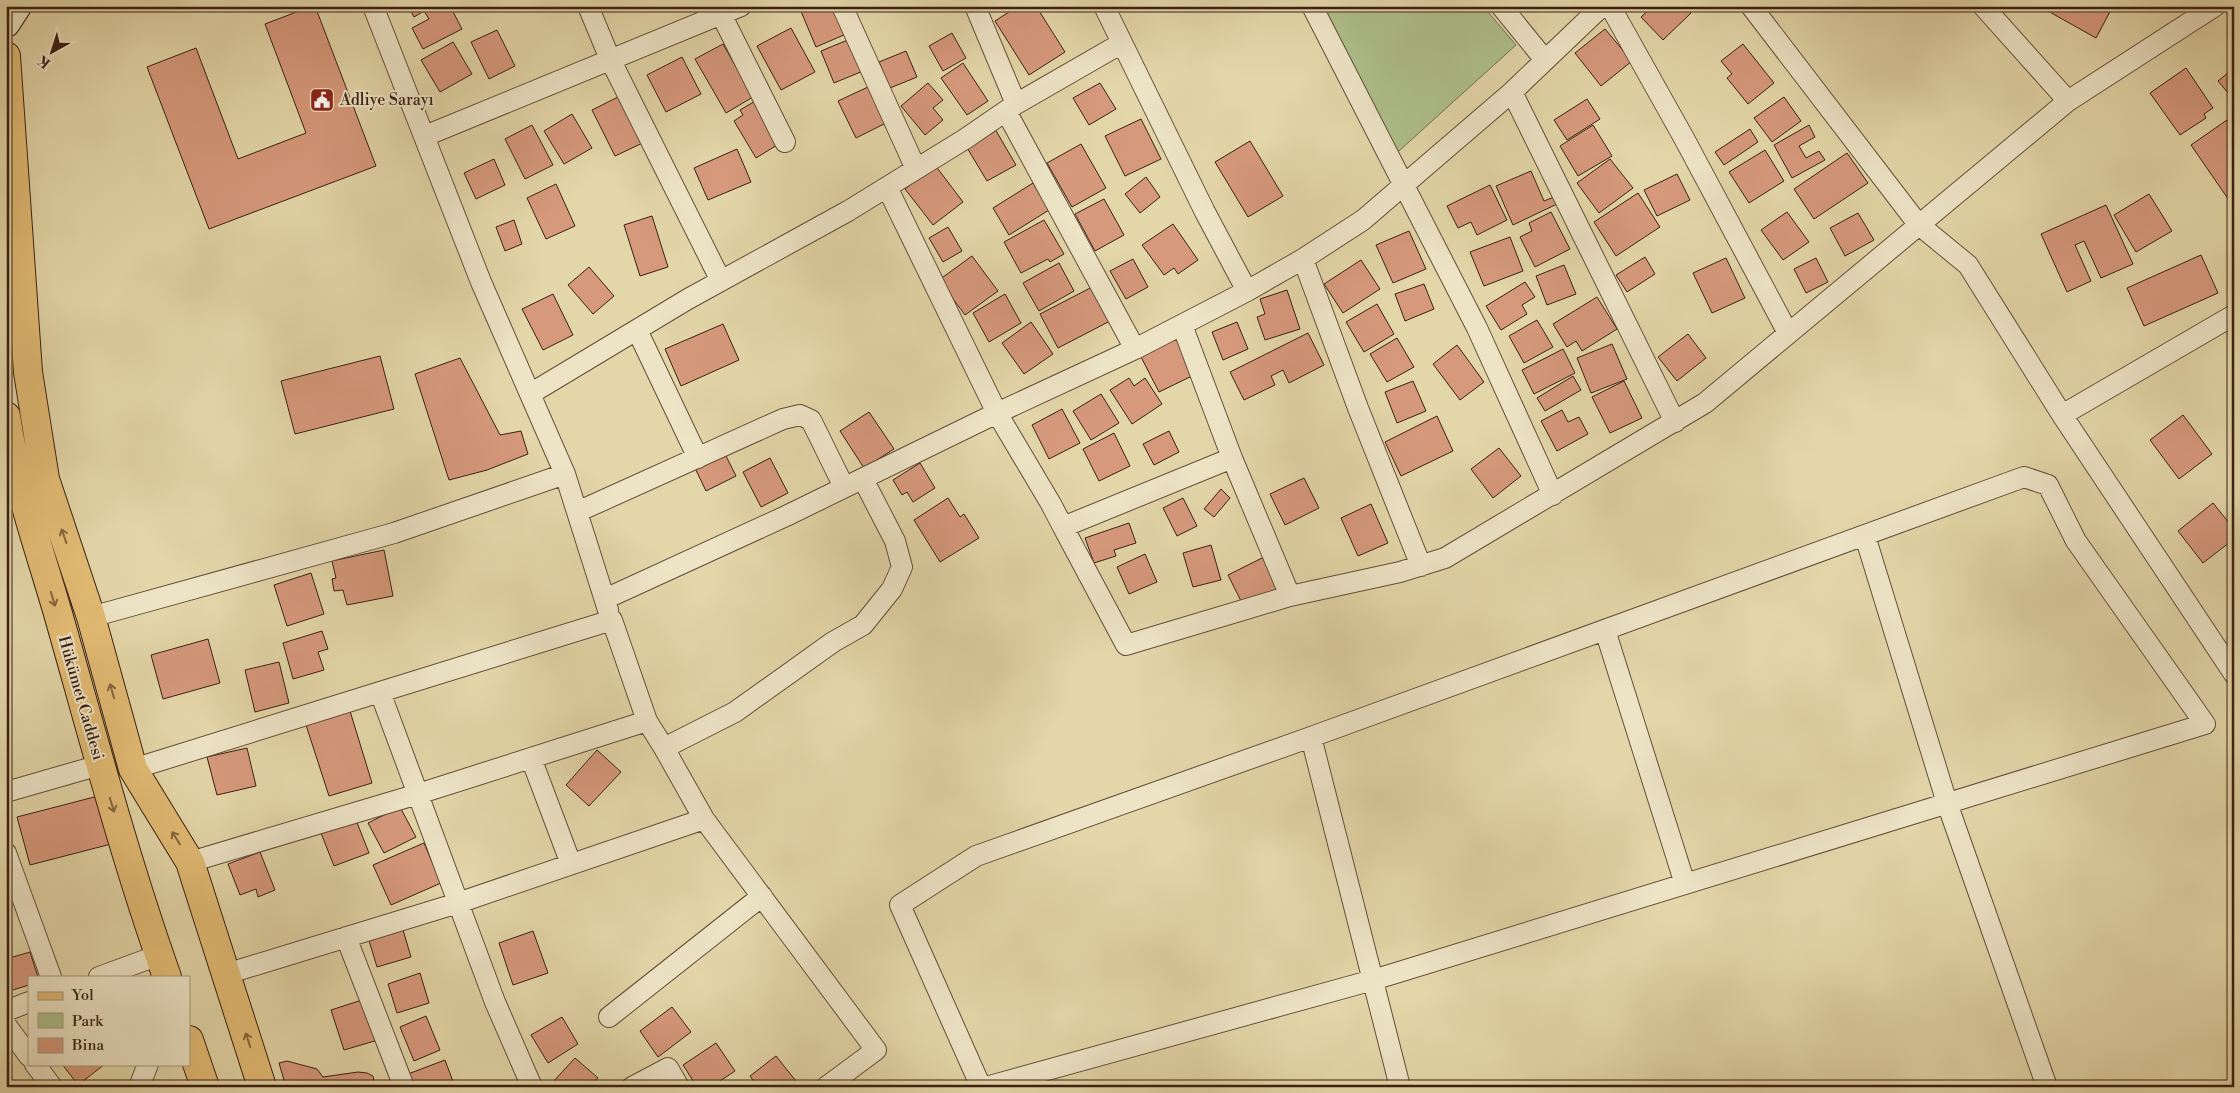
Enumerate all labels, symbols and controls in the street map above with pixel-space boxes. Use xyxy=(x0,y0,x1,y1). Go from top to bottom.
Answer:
north arrow xyxy=(28,28,78,78)
text: K xyxy=(34,50,55,72)
public building icon: Adliye Sarayı xyxy=(309,87,335,113)
place label: Adliye Sarayı xyxy=(339,90,434,110)
one-way arrow xyxy=(59,528,68,544)
one-way arrow xyxy=(49,590,59,606)
street label: Hükümet Caddesi xyxy=(54,633,108,763)
one-way arrow xyxy=(106,683,116,699)
one-way arrow xyxy=(108,797,118,813)
one-way arrow xyxy=(171,832,181,846)
legend xyxy=(28,976,190,1066)
text: Yol xyxy=(71,986,94,1005)
text: Park xyxy=(72,1012,104,1031)
one-way arrow xyxy=(242,1033,252,1049)
text: Bina xyxy=(71,1036,104,1055)

